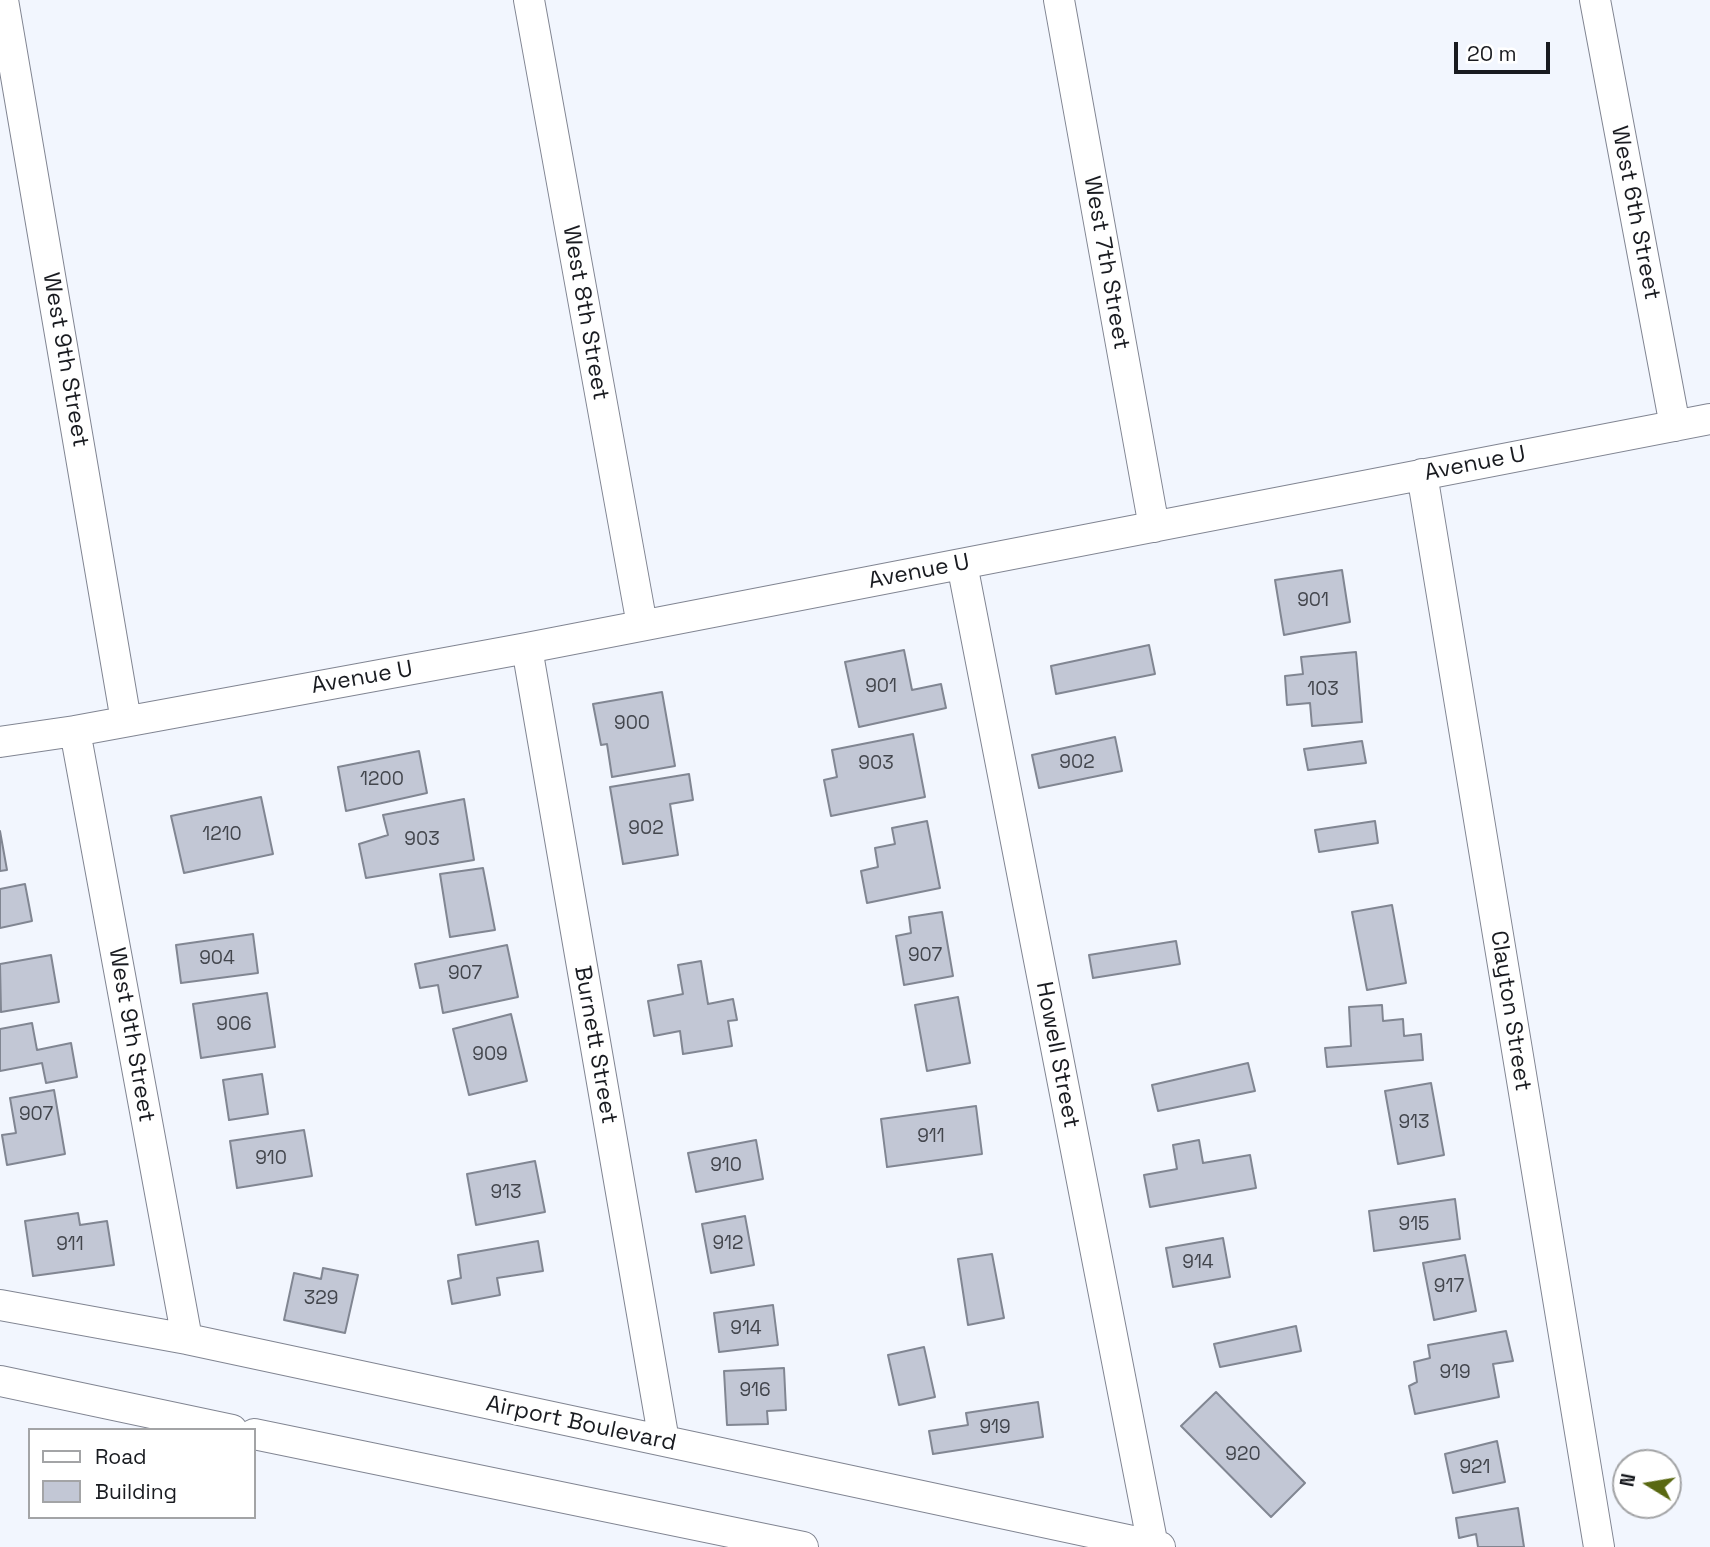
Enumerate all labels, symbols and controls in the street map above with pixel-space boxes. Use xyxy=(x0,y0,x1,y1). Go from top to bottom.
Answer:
scale bar xyxy=(1458,28,1554,72)
text: 20 m xyxy=(1467,40,1517,67)
street label: West 6th Street xyxy=(1605,124,1665,302)
street label: West 7th Street xyxy=(1077,174,1135,352)
street label: West 8th Street xyxy=(556,223,614,403)
street label: West 9th Street xyxy=(36,271,94,449)
street label: Avenue U xyxy=(1422,441,1528,487)
street label: Avenue U xyxy=(866,549,972,595)
house number: 901 xyxy=(1297,590,1329,612)
street label: Avenue U xyxy=(309,656,415,700)
house number: 901 xyxy=(865,676,897,698)
house number: 103 xyxy=(1307,679,1339,701)
house number: 900 xyxy=(614,713,650,735)
house number: 902 xyxy=(1059,752,1095,774)
house number: 903 xyxy=(858,753,894,775)
house number: 1200 xyxy=(360,769,404,791)
house number: 902 xyxy=(628,818,664,840)
house number: 1210 xyxy=(202,824,242,846)
house number: 903 xyxy=(404,829,440,851)
street label: Clayton Street xyxy=(1484,929,1536,1093)
house number: 907 xyxy=(908,945,942,967)
street label: West 9th Street xyxy=(102,946,160,1124)
house number: 904 xyxy=(199,948,235,970)
house number: 907 xyxy=(448,963,482,985)
street label: Burnett Street xyxy=(568,964,622,1126)
street label: Howell Street xyxy=(1029,980,1085,1130)
house number: 906 xyxy=(216,1014,252,1036)
house number: 909 xyxy=(472,1044,508,1066)
house number: 907 xyxy=(19,1104,53,1126)
house number: 913 xyxy=(1398,1112,1430,1134)
house number: 911 xyxy=(917,1126,945,1148)
house number: 910 xyxy=(255,1148,287,1170)
house number: 910 xyxy=(710,1155,742,1177)
house number: 913 xyxy=(490,1182,522,1204)
house number: 915 xyxy=(1399,1214,1429,1236)
house number: 912 xyxy=(712,1233,744,1255)
house number: 911 xyxy=(56,1234,84,1256)
house number: 914 xyxy=(1182,1252,1214,1274)
house number: 917 xyxy=(1434,1276,1464,1298)
house number: 329 xyxy=(304,1288,338,1310)
house number: 914 xyxy=(730,1318,762,1340)
house number: 919 xyxy=(1439,1362,1471,1384)
house number: 916 xyxy=(739,1380,771,1402)
street label: Airport Boulevard xyxy=(483,1390,679,1458)
house number: 919 xyxy=(979,1417,1011,1439)
legend xyxy=(28,1428,256,1519)
text: Road xyxy=(95,1443,147,1470)
house number: 920 xyxy=(1225,1444,1261,1466)
north arrow xyxy=(1612,1449,1682,1519)
house number: 921 xyxy=(1459,1457,1491,1479)
text: N xyxy=(1614,1472,1641,1489)
text: Building xyxy=(95,1478,177,1505)

